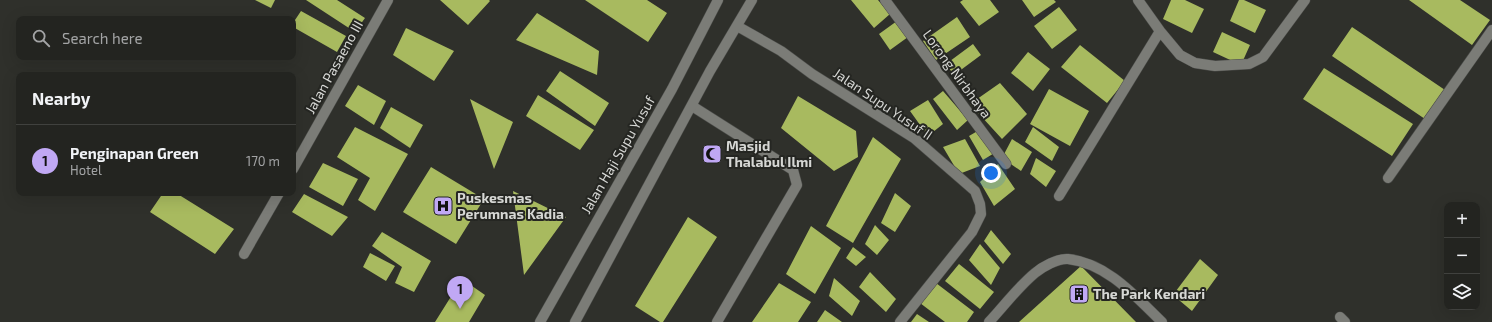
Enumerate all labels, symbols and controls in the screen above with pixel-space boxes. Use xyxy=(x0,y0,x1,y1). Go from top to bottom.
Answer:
search box xyxy=(16,16,296,60)
street label: Jalan Pasaeno III xyxy=(301,17,366,116)
street label: Lorong Nirbhaya xyxy=(920,26,995,121)
icon: search xyxy=(30,27,52,49)
text: Search here xyxy=(62,29,143,47)
street label: Jalan Supu Yusuf II xyxy=(830,64,936,143)
text: Nearby xyxy=(32,88,90,108)
street label: Jalan Haji Supu Yusuf xyxy=(577,92,659,217)
place label: Masjid Thalabul Ilmi xyxy=(726,137,812,170)
mosque icon: Masjid Thalabul Ilmi xyxy=(701,143,723,165)
text: Penginapan Green xyxy=(70,144,199,162)
text: 1 xyxy=(42,153,48,169)
text: 170 m xyxy=(246,153,280,169)
text: Hotel xyxy=(70,162,102,178)
your location xyxy=(981,163,1001,183)
place label: Puskesmas Perumnas Kadia xyxy=(457,189,564,222)
hospital icon: Puskesmas Perumnas Kadia xyxy=(432,195,454,217)
map controls xyxy=(1444,202,1480,310)
button: + xyxy=(1444,202,1480,238)
button: − xyxy=(1444,238,1480,274)
button: layers xyxy=(1444,274,1480,310)
pin: 1 xyxy=(447,276,473,309)
building icon: The Park Kendari xyxy=(1068,283,1090,305)
place label: The Park Kendari xyxy=(1093,285,1205,302)

